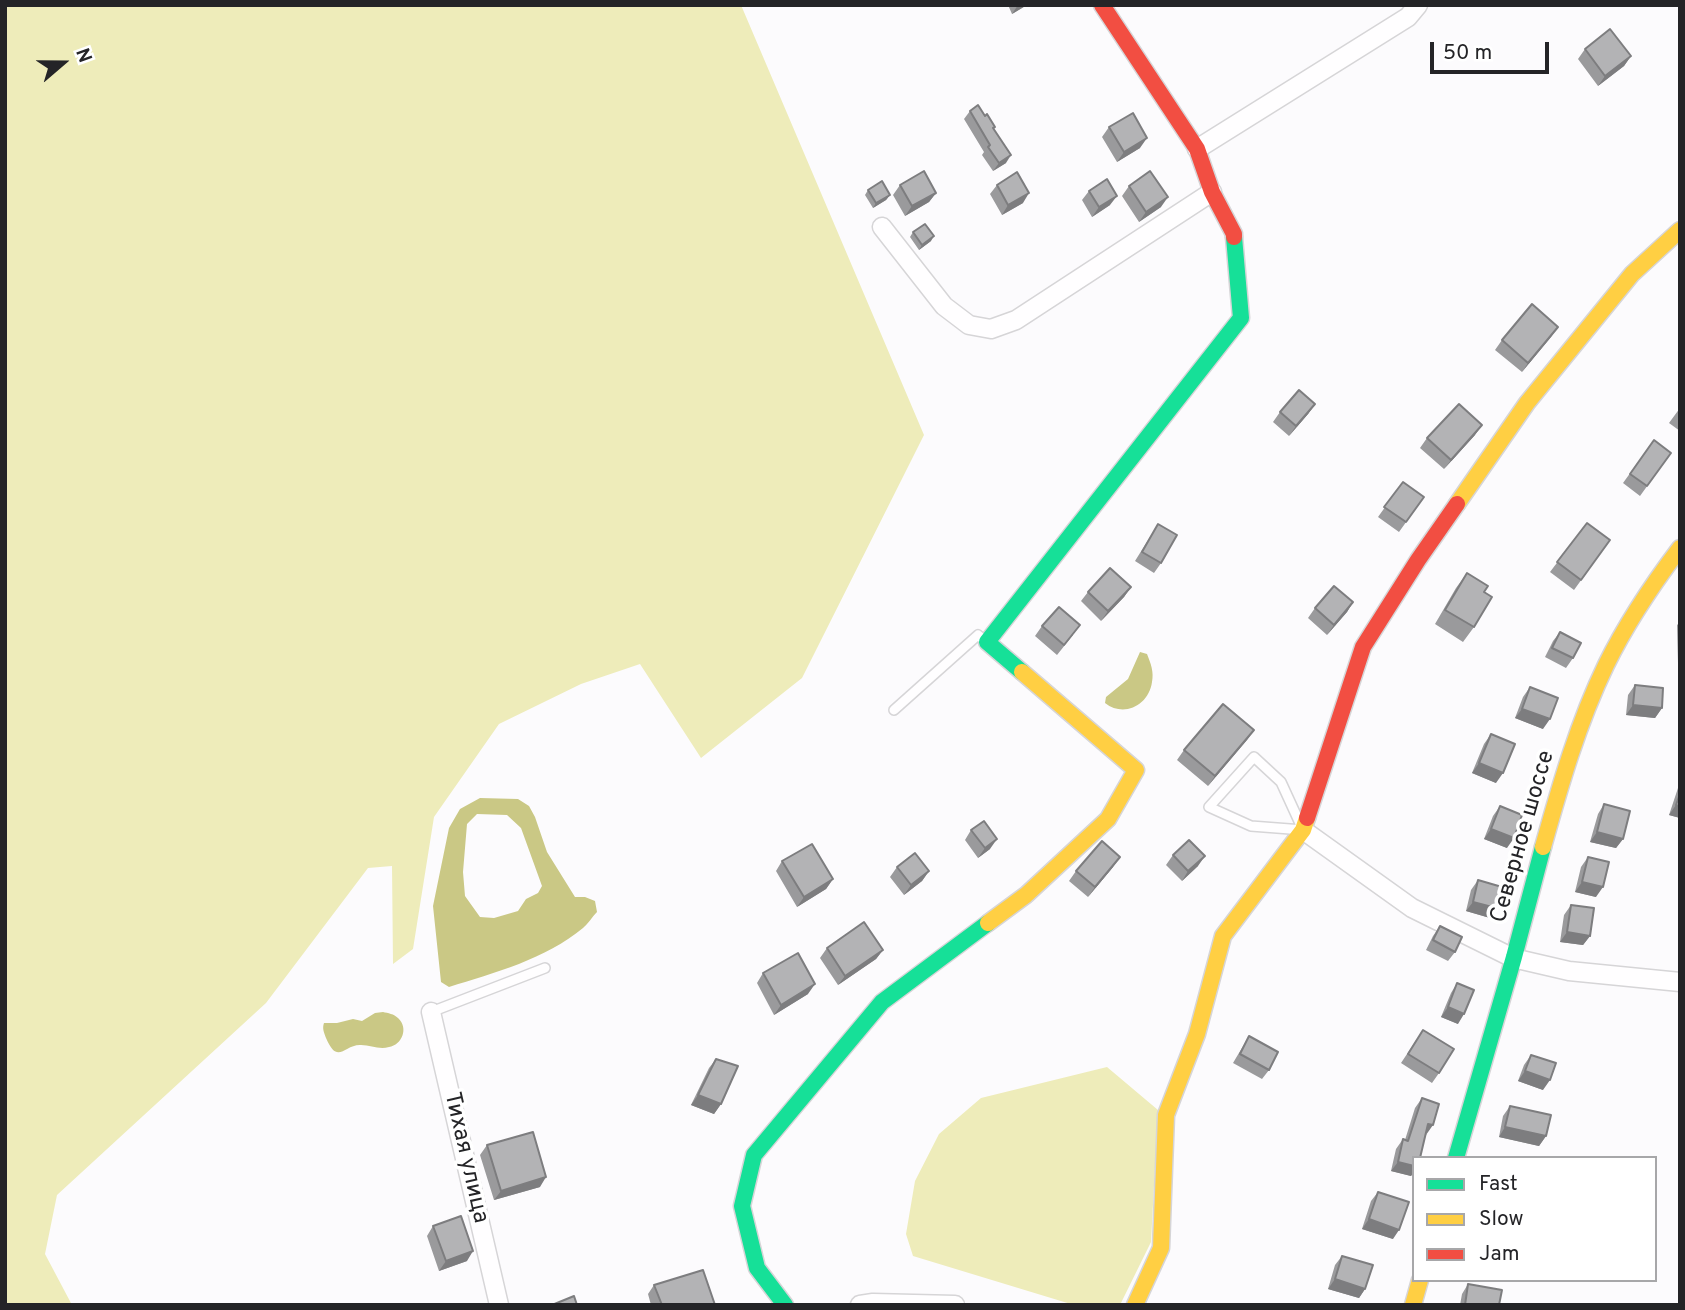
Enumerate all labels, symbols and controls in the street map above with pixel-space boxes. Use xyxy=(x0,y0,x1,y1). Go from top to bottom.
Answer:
north arrow xyxy=(28,28,98,98)
scale bar xyxy=(1433,28,1552,72)
text: 50 m xyxy=(1443,40,1492,67)
text: N xyxy=(69,45,96,66)
street label: Северное шоссе xyxy=(1486,748,1562,926)
street label: Тихая улица xyxy=(437,1090,493,1226)
legend xyxy=(1412,1156,1657,1282)
text: Fast xyxy=(1479,1171,1518,1198)
text: Slow xyxy=(1479,1206,1524,1233)
text: Jam xyxy=(1479,1241,1520,1268)

